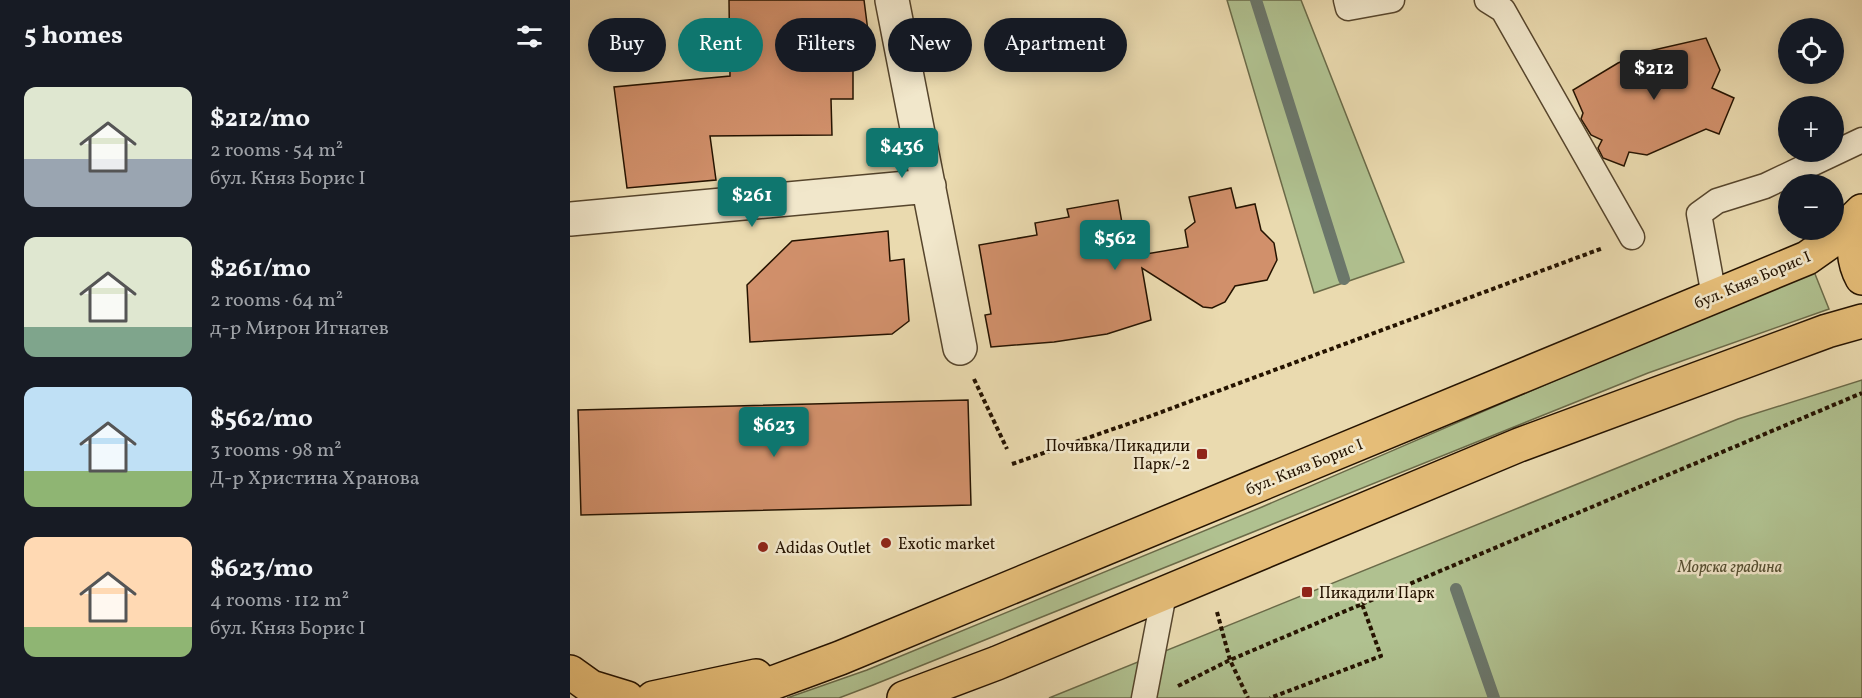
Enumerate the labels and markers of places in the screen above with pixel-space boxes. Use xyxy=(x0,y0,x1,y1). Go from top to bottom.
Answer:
pin: $212 xyxy=(1618,50,1690,101)
pin: $436 xyxy=(866,128,938,179)
pin: $261 xyxy=(716,177,788,228)
pin: $562 xyxy=(1079,220,1151,271)
pin: $623 xyxy=(738,407,810,458)
place label: Почивка/Пикадили Парк/-2 xyxy=(1045,436,1190,476)
marker: Почивка/Пикадили Парк/-2 xyxy=(1195,447,1209,461)
place label: Exotic market xyxy=(898,534,996,556)
marker: Exotic market xyxy=(879,536,893,550)
place label: Adidas Outlet xyxy=(775,538,872,560)
marker: Adidas Outlet xyxy=(756,540,770,554)
place label: Пикадили Парк xyxy=(1319,583,1435,605)
marker: Пикадили Парк xyxy=(1300,585,1314,599)

